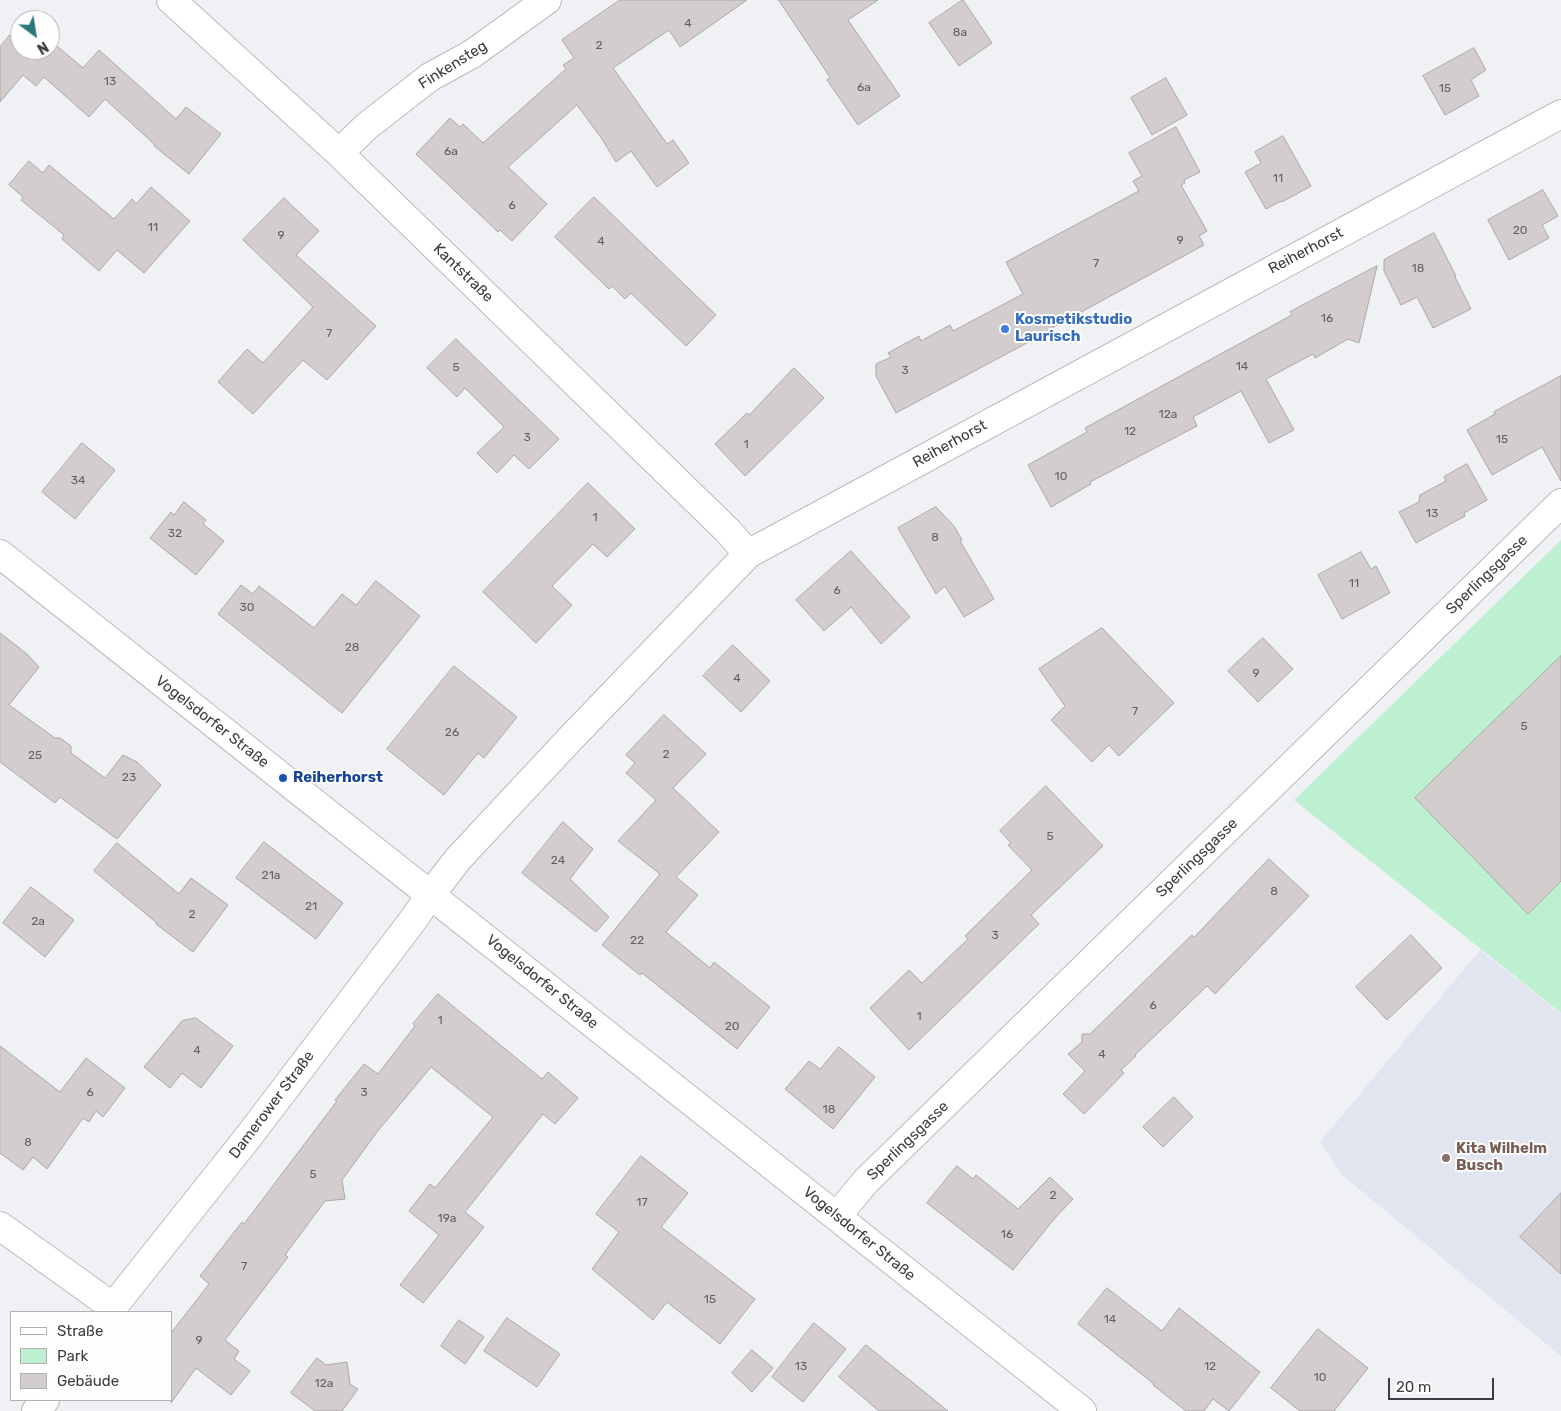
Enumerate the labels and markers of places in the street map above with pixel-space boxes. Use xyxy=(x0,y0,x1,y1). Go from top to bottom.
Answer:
place label: Kosmetikstudio Laurisch xyxy=(1015,311,1132,346)
marker: Kosmetikstudio Laurisch xyxy=(999,323,1011,335)
place label: Reiherhorst xyxy=(293,769,383,787)
marker: Reiherhorst xyxy=(277,772,289,784)
place label: Kita Wilhelm Busch xyxy=(1456,1140,1547,1175)
marker: Kita Wilhelm Busch xyxy=(1440,1152,1452,1164)

